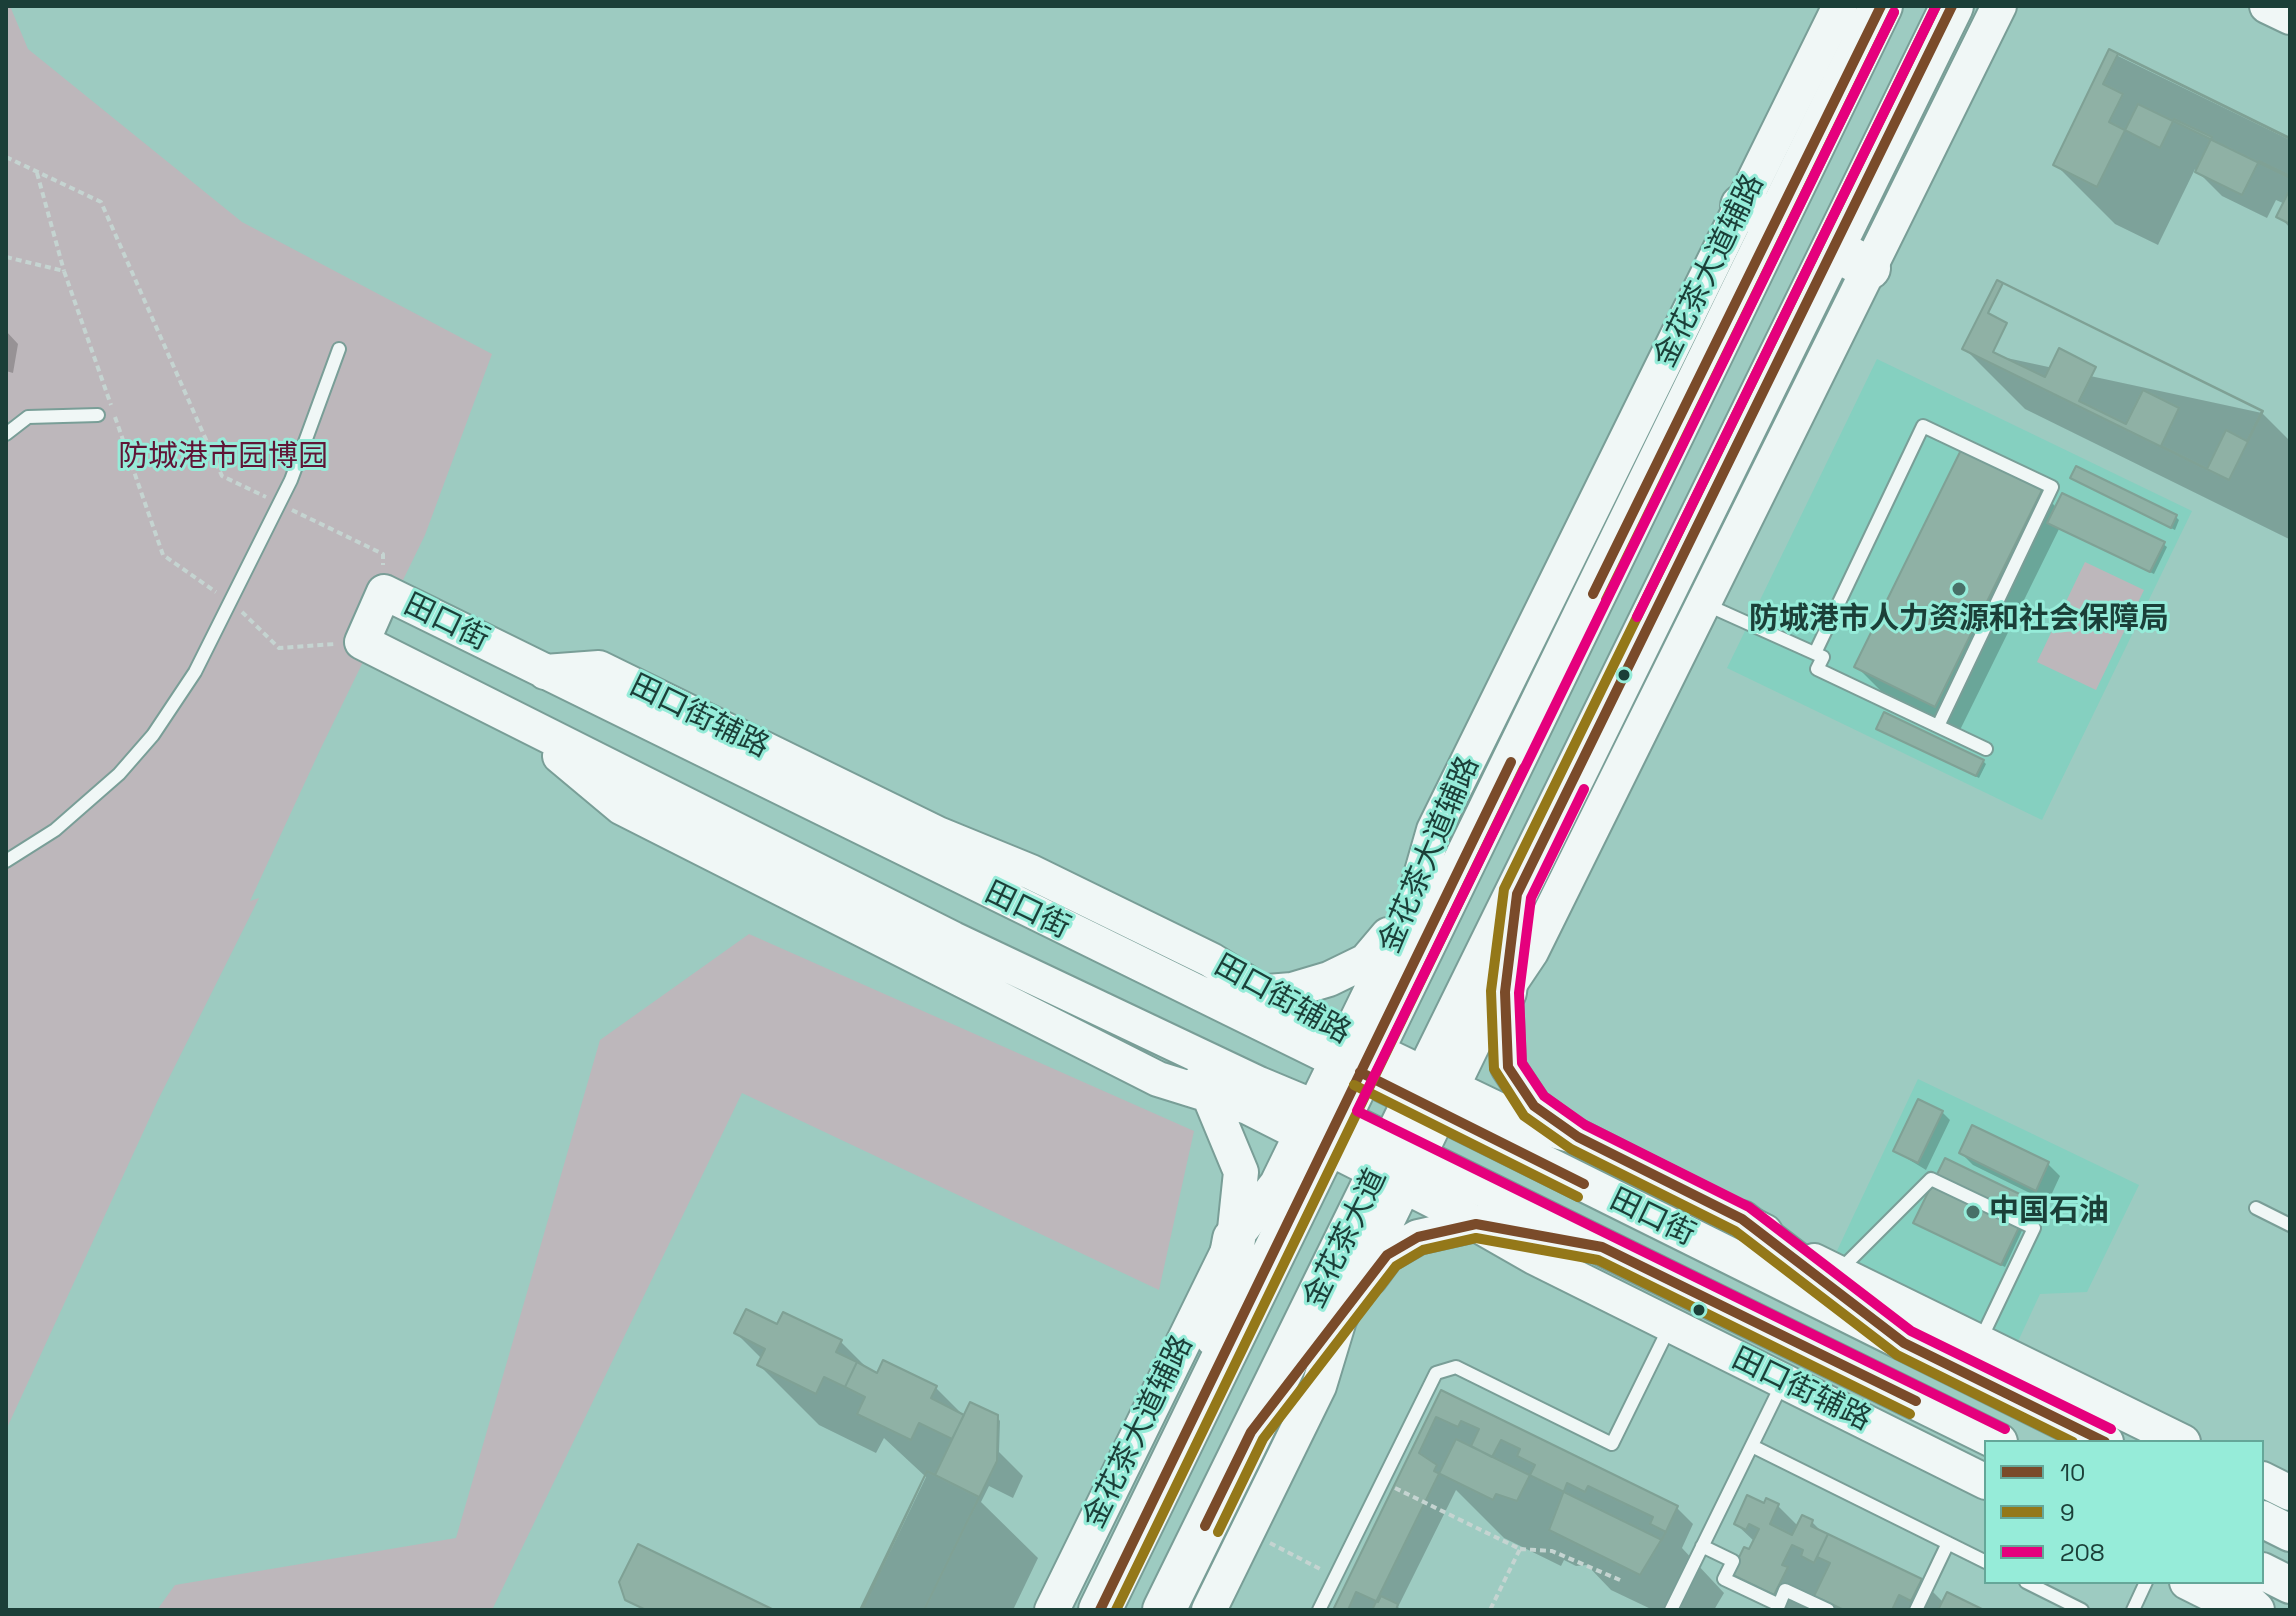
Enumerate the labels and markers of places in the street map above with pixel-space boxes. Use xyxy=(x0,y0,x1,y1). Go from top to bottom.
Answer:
marker: 防城港市人力资源和社会保障局 xyxy=(1950,580,1968,598)
place label: 防城港市人力资源和社会保障局 xyxy=(1749,602,2169,638)
unlabelled marker xyxy=(1616,667,1632,683)
place label: 中国石油 xyxy=(1989,1194,2109,1230)
marker: 中国石油 xyxy=(1964,1203,1982,1221)
unlabelled marker xyxy=(1691,1302,1707,1318)

